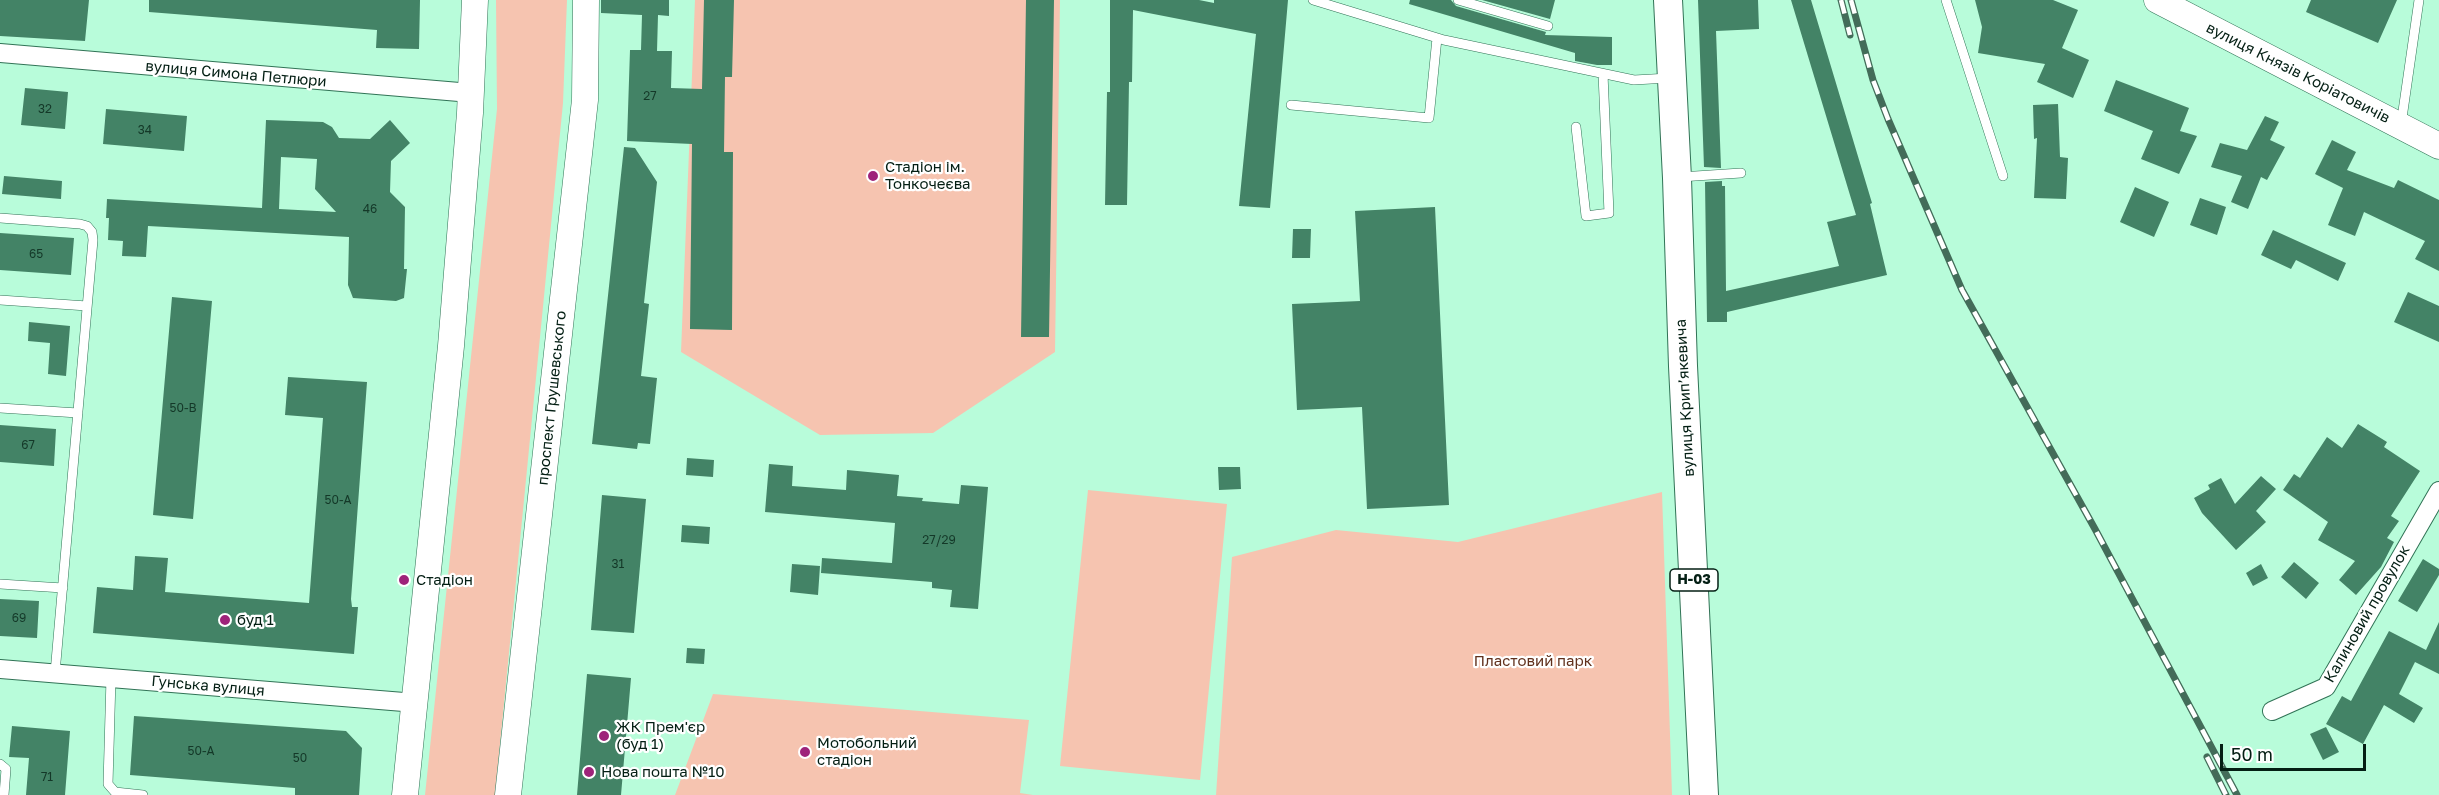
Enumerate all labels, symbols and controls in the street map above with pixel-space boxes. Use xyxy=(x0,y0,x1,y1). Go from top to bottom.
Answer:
street label: вулиця Князів Коріатовичів xyxy=(2203,19,2393,127)
street label: вулиця Симона Петлюри xyxy=(145,57,327,91)
house number: 27 xyxy=(643,89,657,103)
house number: 32 xyxy=(38,102,52,116)
house number: 34 xyxy=(138,123,152,137)
place label: Стадіон ім. Тонкочеєва xyxy=(885,158,971,193)
marker: Стадіон ім. Тонкочеєва xyxy=(866,169,880,183)
house number: 46 xyxy=(363,202,377,216)
house number: 65 xyxy=(29,247,43,261)
street label: проспект Грушевського xyxy=(534,310,570,486)
street label: вулиця Крипʼякевича xyxy=(1672,319,1698,477)
house number: 50-В xyxy=(170,401,196,415)
house number: 67 xyxy=(21,438,35,452)
house number: 50-А xyxy=(325,493,351,507)
house number: 27/29 xyxy=(922,533,956,547)
street label: Калиновий провулок xyxy=(2320,542,2414,686)
house number: 31 xyxy=(612,557,624,571)
road number: Н-03 xyxy=(1670,569,1718,591)
place label: Стадіон xyxy=(416,571,473,589)
marker: Стадіон xyxy=(397,573,411,587)
house number: 69 xyxy=(12,611,26,625)
place label: буд 1 xyxy=(237,611,274,629)
marker: буд 1 xyxy=(218,613,232,627)
park label: Пластовий парк xyxy=(1474,652,1592,670)
street label: Гунська вулиця xyxy=(151,672,265,700)
place label: ЖК Прем'єр (буд 1) xyxy=(616,718,705,753)
marker: ЖК Прем'єр (буд 1) xyxy=(597,729,611,743)
scale bar xyxy=(2223,732,2368,770)
place label: Мотобольний стадіон xyxy=(817,734,917,769)
text: 50 m xyxy=(2231,743,2273,765)
house number: 50-А xyxy=(188,744,214,758)
marker: Мотобольний стадіон xyxy=(798,745,812,759)
house number: 50 xyxy=(293,751,307,765)
place label: Нова пошта №10 xyxy=(601,763,725,781)
marker: Нова пошта №10 xyxy=(582,765,596,779)
house number: 71 xyxy=(41,770,53,784)

